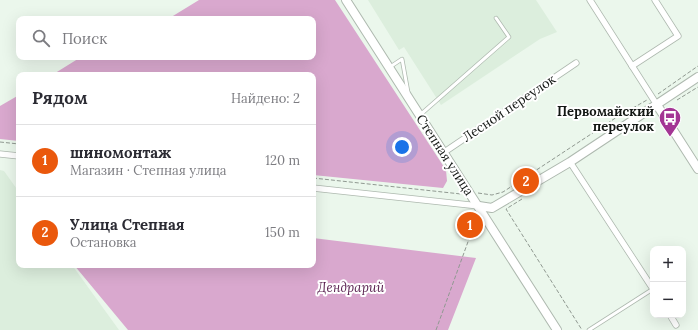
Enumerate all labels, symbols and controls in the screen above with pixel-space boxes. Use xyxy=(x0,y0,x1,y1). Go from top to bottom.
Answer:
search box xyxy=(16,16,316,60)
icon: search xyxy=(30,27,52,49)
text: Поиск xyxy=(62,29,107,48)
street label: Лесной переулок xyxy=(459,70,559,145)
text: Рядом xyxy=(32,87,88,109)
text: Найдено: 2 xyxy=(231,90,300,107)
place label: Первомайский переулок xyxy=(557,103,654,135)
bus stop icon: Первомайский переулок xyxy=(657,105,683,138)
street label: Степная улица xyxy=(412,111,478,199)
your location xyxy=(392,137,412,157)
text: шиномонтаж xyxy=(70,143,171,162)
text: 1 xyxy=(42,152,48,169)
text: 120 m xyxy=(265,152,300,169)
text: Магазин · Степная улица xyxy=(70,162,227,179)
pin: 2 xyxy=(513,166,539,196)
pin: 1 xyxy=(457,210,483,240)
text: Улица Степная xyxy=(70,215,185,234)
text: 2 xyxy=(42,224,48,241)
text: 150 m xyxy=(265,224,300,241)
text: Остановка xyxy=(70,234,136,251)
map controls xyxy=(650,246,686,318)
button: + xyxy=(650,246,686,282)
park label: Дендрарий xyxy=(317,279,385,296)
button: − xyxy=(650,282,686,318)

